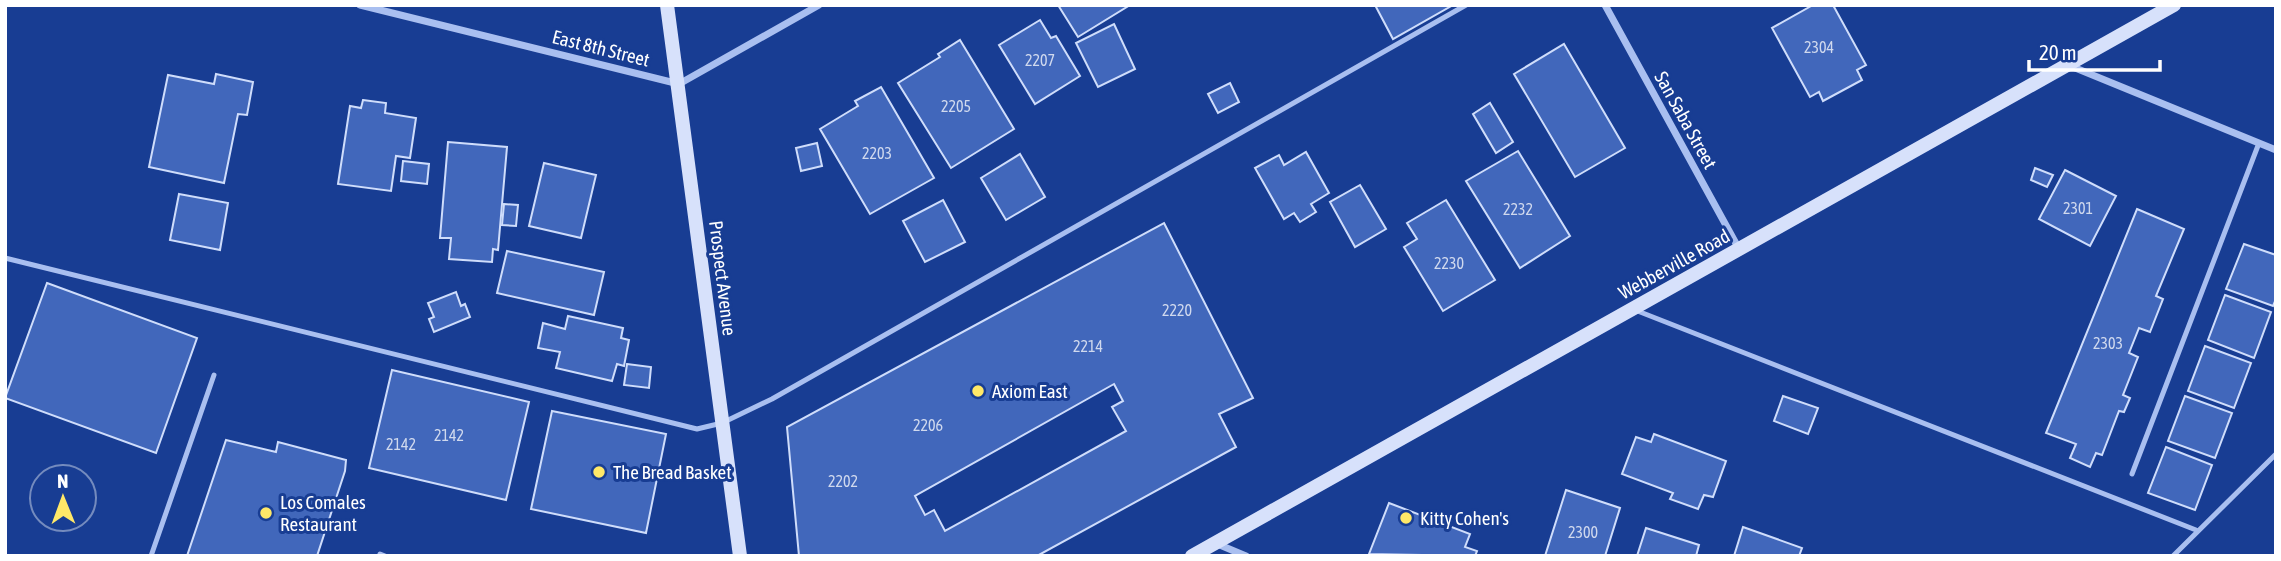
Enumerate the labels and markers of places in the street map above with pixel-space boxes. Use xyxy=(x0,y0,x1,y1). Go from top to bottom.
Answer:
place label: Axiom East xyxy=(992,380,1068,402)
marker: Axiom East xyxy=(970,383,986,399)
place label: The Bread Basket xyxy=(613,461,732,483)
marker: The Bread Basket xyxy=(591,464,607,480)
place label: Los Comales Restaurant xyxy=(280,491,366,535)
marker: Los Comales Restaurant xyxy=(258,505,274,521)
place label: Kitty Cohen's xyxy=(1420,507,1509,529)
marker: Kitty Cohen's xyxy=(1398,510,1414,526)

